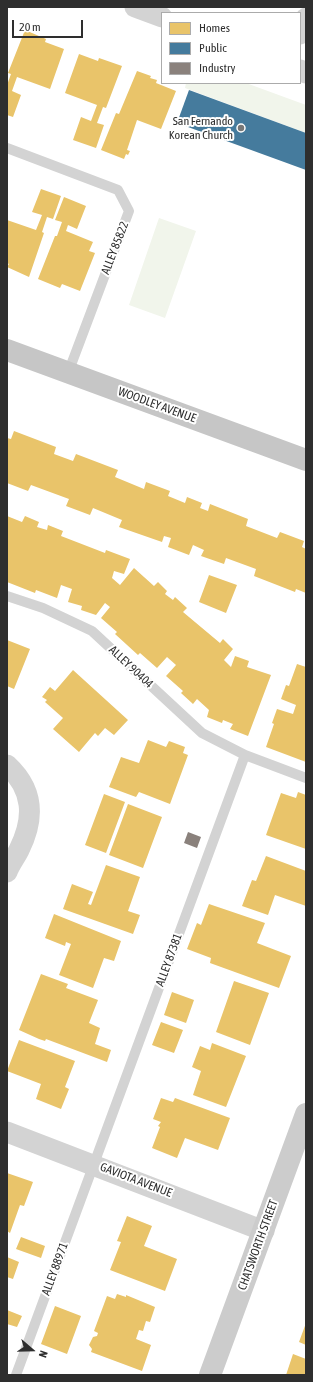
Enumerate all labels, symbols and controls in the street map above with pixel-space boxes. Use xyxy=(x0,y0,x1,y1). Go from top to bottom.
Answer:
scale bar xyxy=(14,12,85,38)
legend xyxy=(161,12,301,84)
text: 20 m xyxy=(19,20,41,34)
text: Homes xyxy=(199,21,230,35)
text: Public xyxy=(199,41,227,55)
text: Industry xyxy=(199,61,236,75)
place label: San Fernando Korean Church xyxy=(169,114,233,142)
marker: San Fernando Korean Church xyxy=(236,123,246,133)
street label: ALLEY 85822 xyxy=(98,220,132,276)
street label: WOODLEY AVENUE xyxy=(116,384,198,426)
street label: ALLEY 90404 xyxy=(106,643,156,691)
street label: ALLEY 87381 xyxy=(153,931,185,989)
street label: GAVIOTA AVENUE xyxy=(98,1160,174,1200)
street label: CHATSWORTH STREET xyxy=(235,1198,281,1292)
street label: ALLEY 88971 xyxy=(39,1240,71,1298)
north arrow xyxy=(12,1330,52,1370)
text: N xyxy=(37,1349,50,1359)

